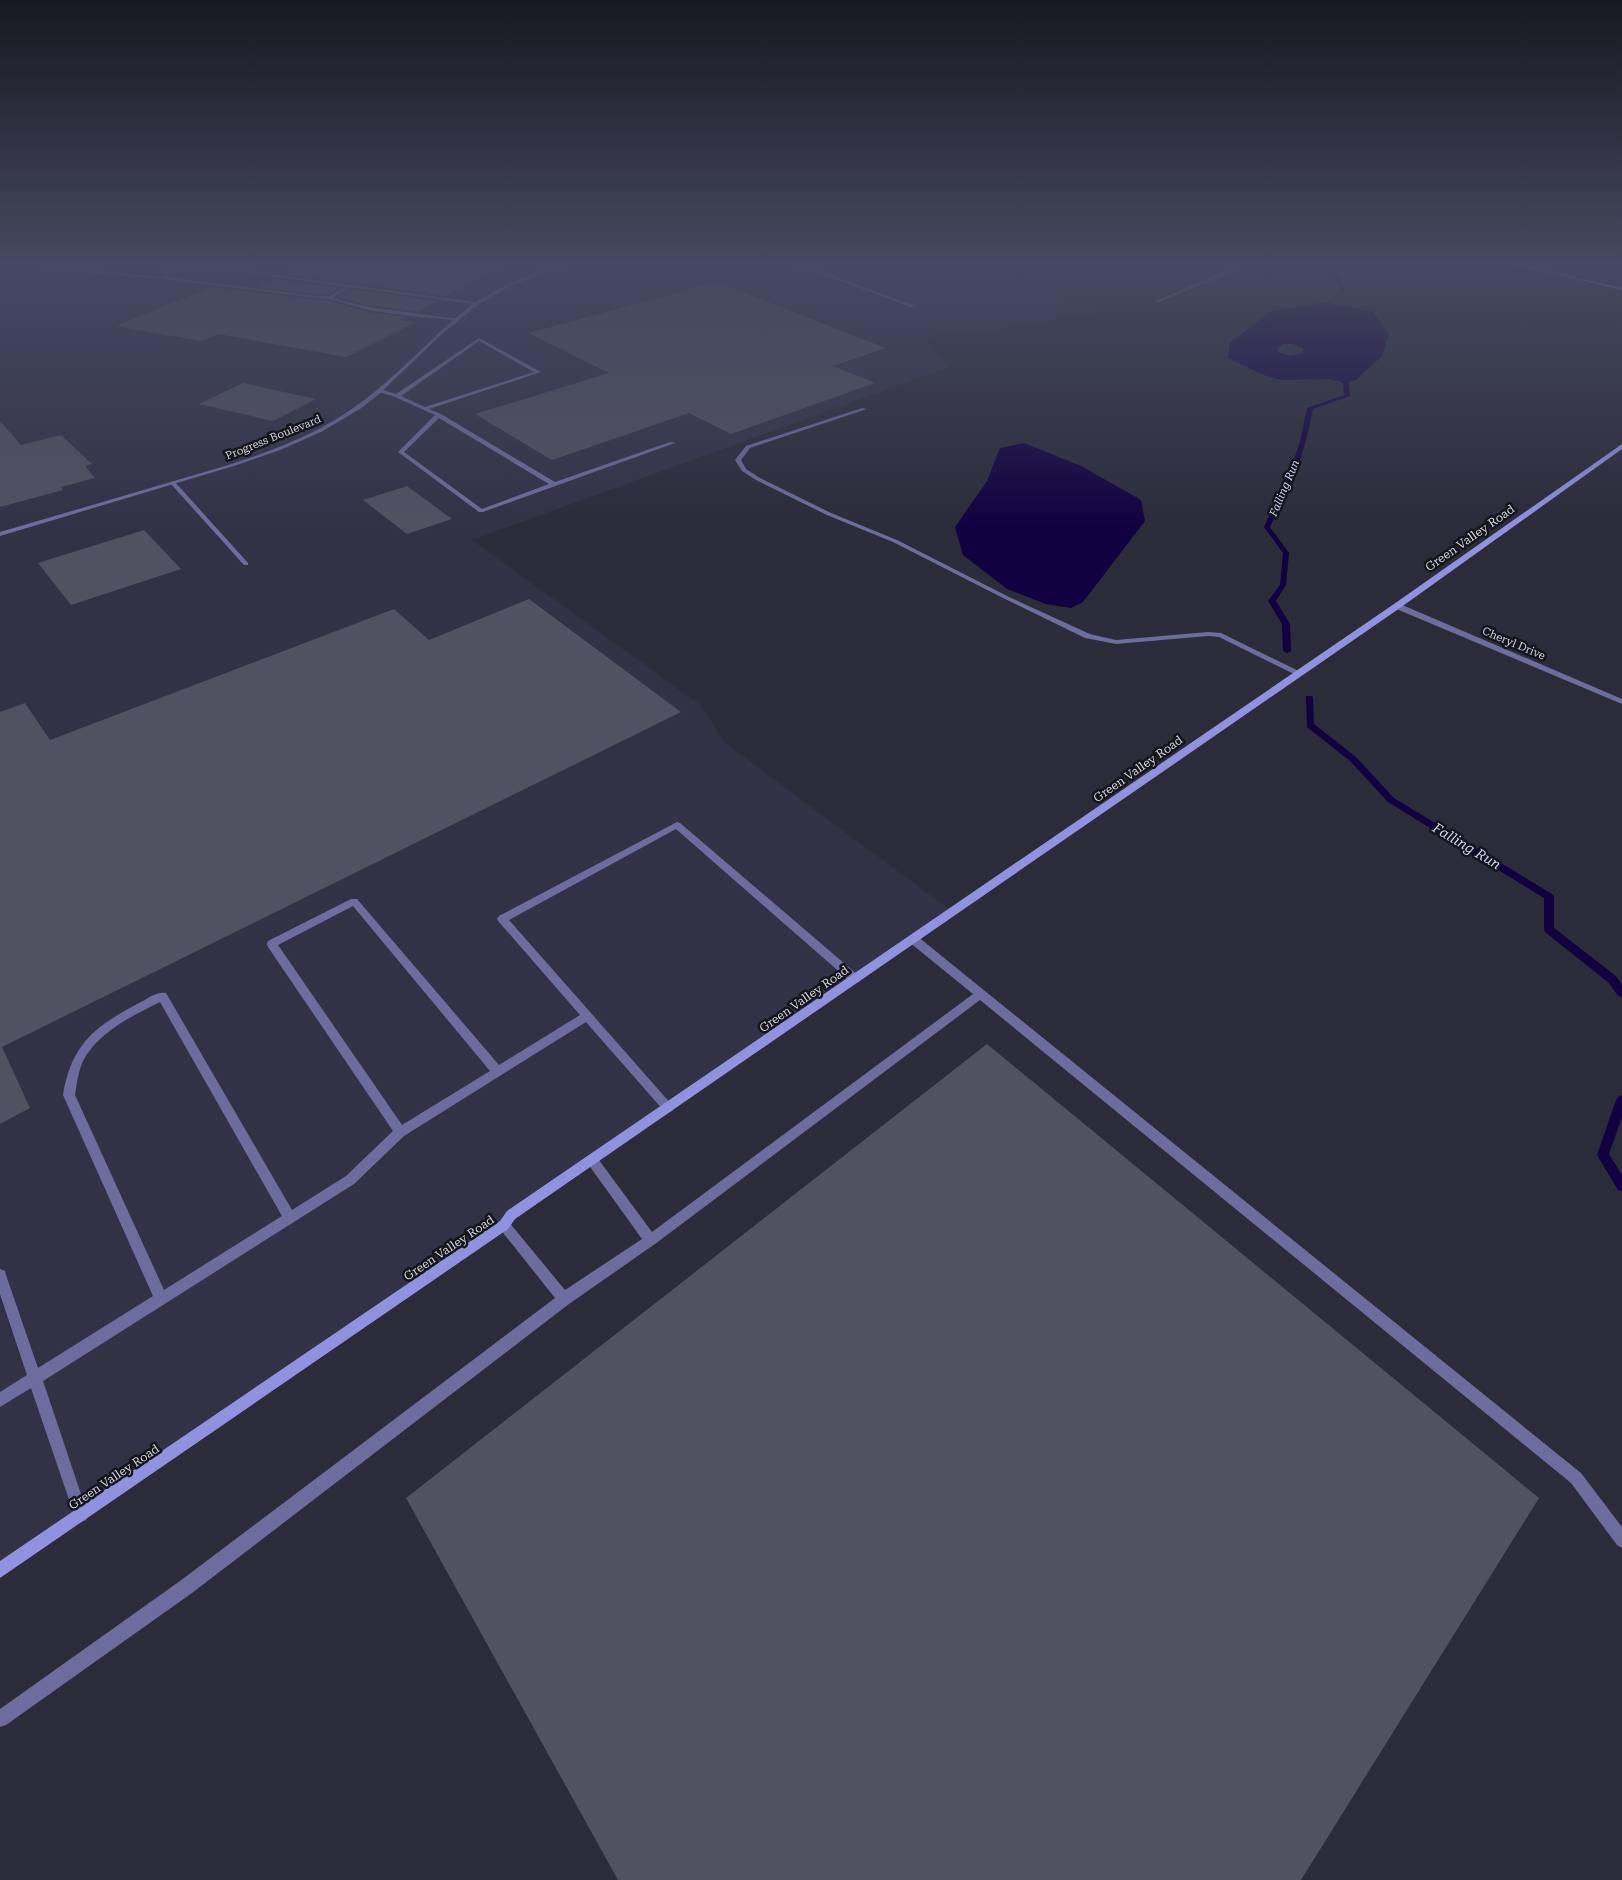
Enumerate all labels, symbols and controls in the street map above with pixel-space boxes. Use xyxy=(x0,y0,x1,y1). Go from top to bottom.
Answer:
street label: Progress Boulevard xyxy=(223,412,323,463)
water label: Falling Run xyxy=(1266,458,1302,519)
street label: Green Valley Road xyxy=(1423,502,1518,574)
street label: Cheryl Drive xyxy=(1480,624,1547,663)
street label: Green Valley Road xyxy=(1091,733,1186,805)
water label: Falling Run xyxy=(1429,819,1504,873)
street label: Green Valley Road xyxy=(757,963,852,1035)
street label: Green Valley Road xyxy=(401,1212,497,1283)
street label: Green Valley Road xyxy=(66,1441,162,1512)

